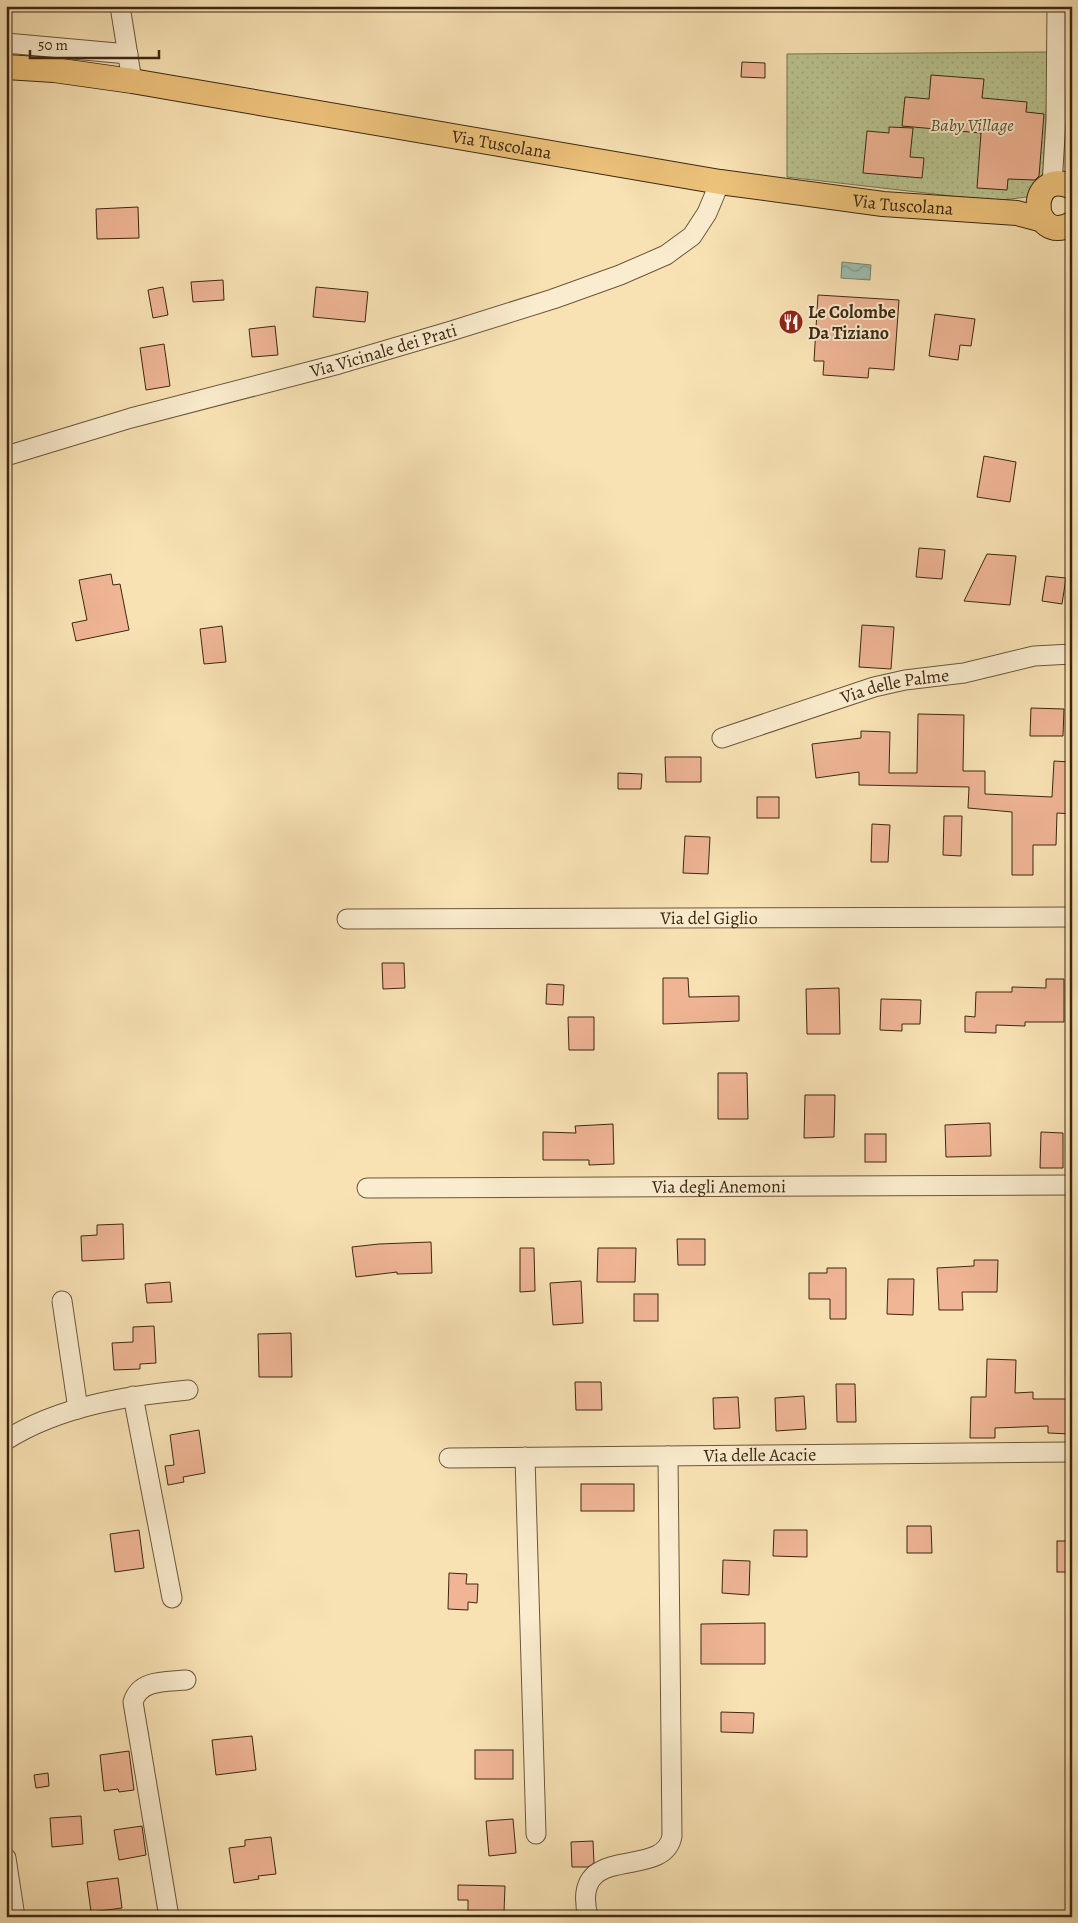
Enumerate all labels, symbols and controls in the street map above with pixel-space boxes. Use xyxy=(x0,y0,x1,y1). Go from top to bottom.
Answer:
scale bar xyxy=(30,28,159,60)
text: 50 m xyxy=(38,35,68,55)
park label: Baby Village xyxy=(930,113,1014,137)
street label: Via Tuscolana xyxy=(449,124,554,165)
street label: Via Tuscolana xyxy=(850,188,955,221)
place label: Le Colombe Da Tiziano xyxy=(808,300,896,345)
restaurant icon: Le Colombe Da Tiziano xyxy=(778,309,804,335)
street label: Via Vicinale dei Prati xyxy=(306,318,460,383)
street label: Via delle Palme xyxy=(836,663,950,710)
street label: Via del Giglio xyxy=(659,906,758,930)
street label: Via degli Anemoni xyxy=(651,1174,786,1199)
street label: Via delle Acacie xyxy=(703,1442,816,1468)

